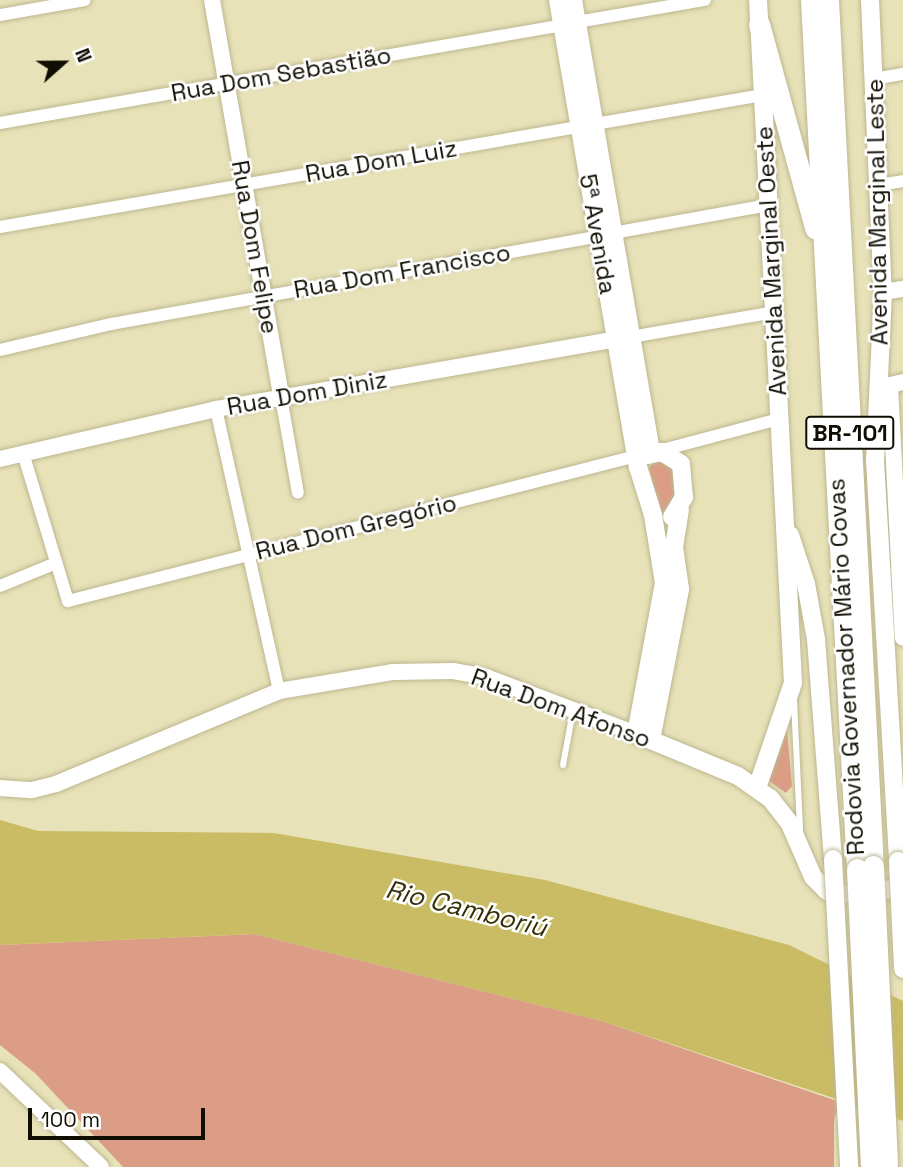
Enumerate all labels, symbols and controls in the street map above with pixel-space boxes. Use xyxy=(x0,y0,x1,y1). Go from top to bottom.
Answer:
north arrow xyxy=(28,28,98,98)
street label: Rua Dom Sebastião xyxy=(169,40,393,108)
text: N xyxy=(69,45,97,66)
street label: Avenida Marginal Leste xyxy=(860,78,894,346)
street label: Avenida Marginal Oeste xyxy=(750,126,792,396)
street label: Rua Dom Luiz xyxy=(303,133,459,189)
street label: Rua Dom Felipe xyxy=(226,158,284,336)
street label: 5ª Avenida xyxy=(573,172,623,296)
street label: Rua Dom Francisco xyxy=(291,238,513,304)
street label: Rua Dom Diniz xyxy=(225,365,389,421)
road number: BR-101 xyxy=(804,414,896,452)
street label: Rodovia Governador Mário Covas xyxy=(822,478,870,856)
street label: Rua Dom Gregório xyxy=(253,488,459,566)
street label: Rua Dom Afonso xyxy=(467,662,655,754)
water label: Rio Camboriú xyxy=(382,874,550,944)
scale bar xyxy=(32,1094,208,1138)
text: 100 m xyxy=(41,1106,100,1133)

